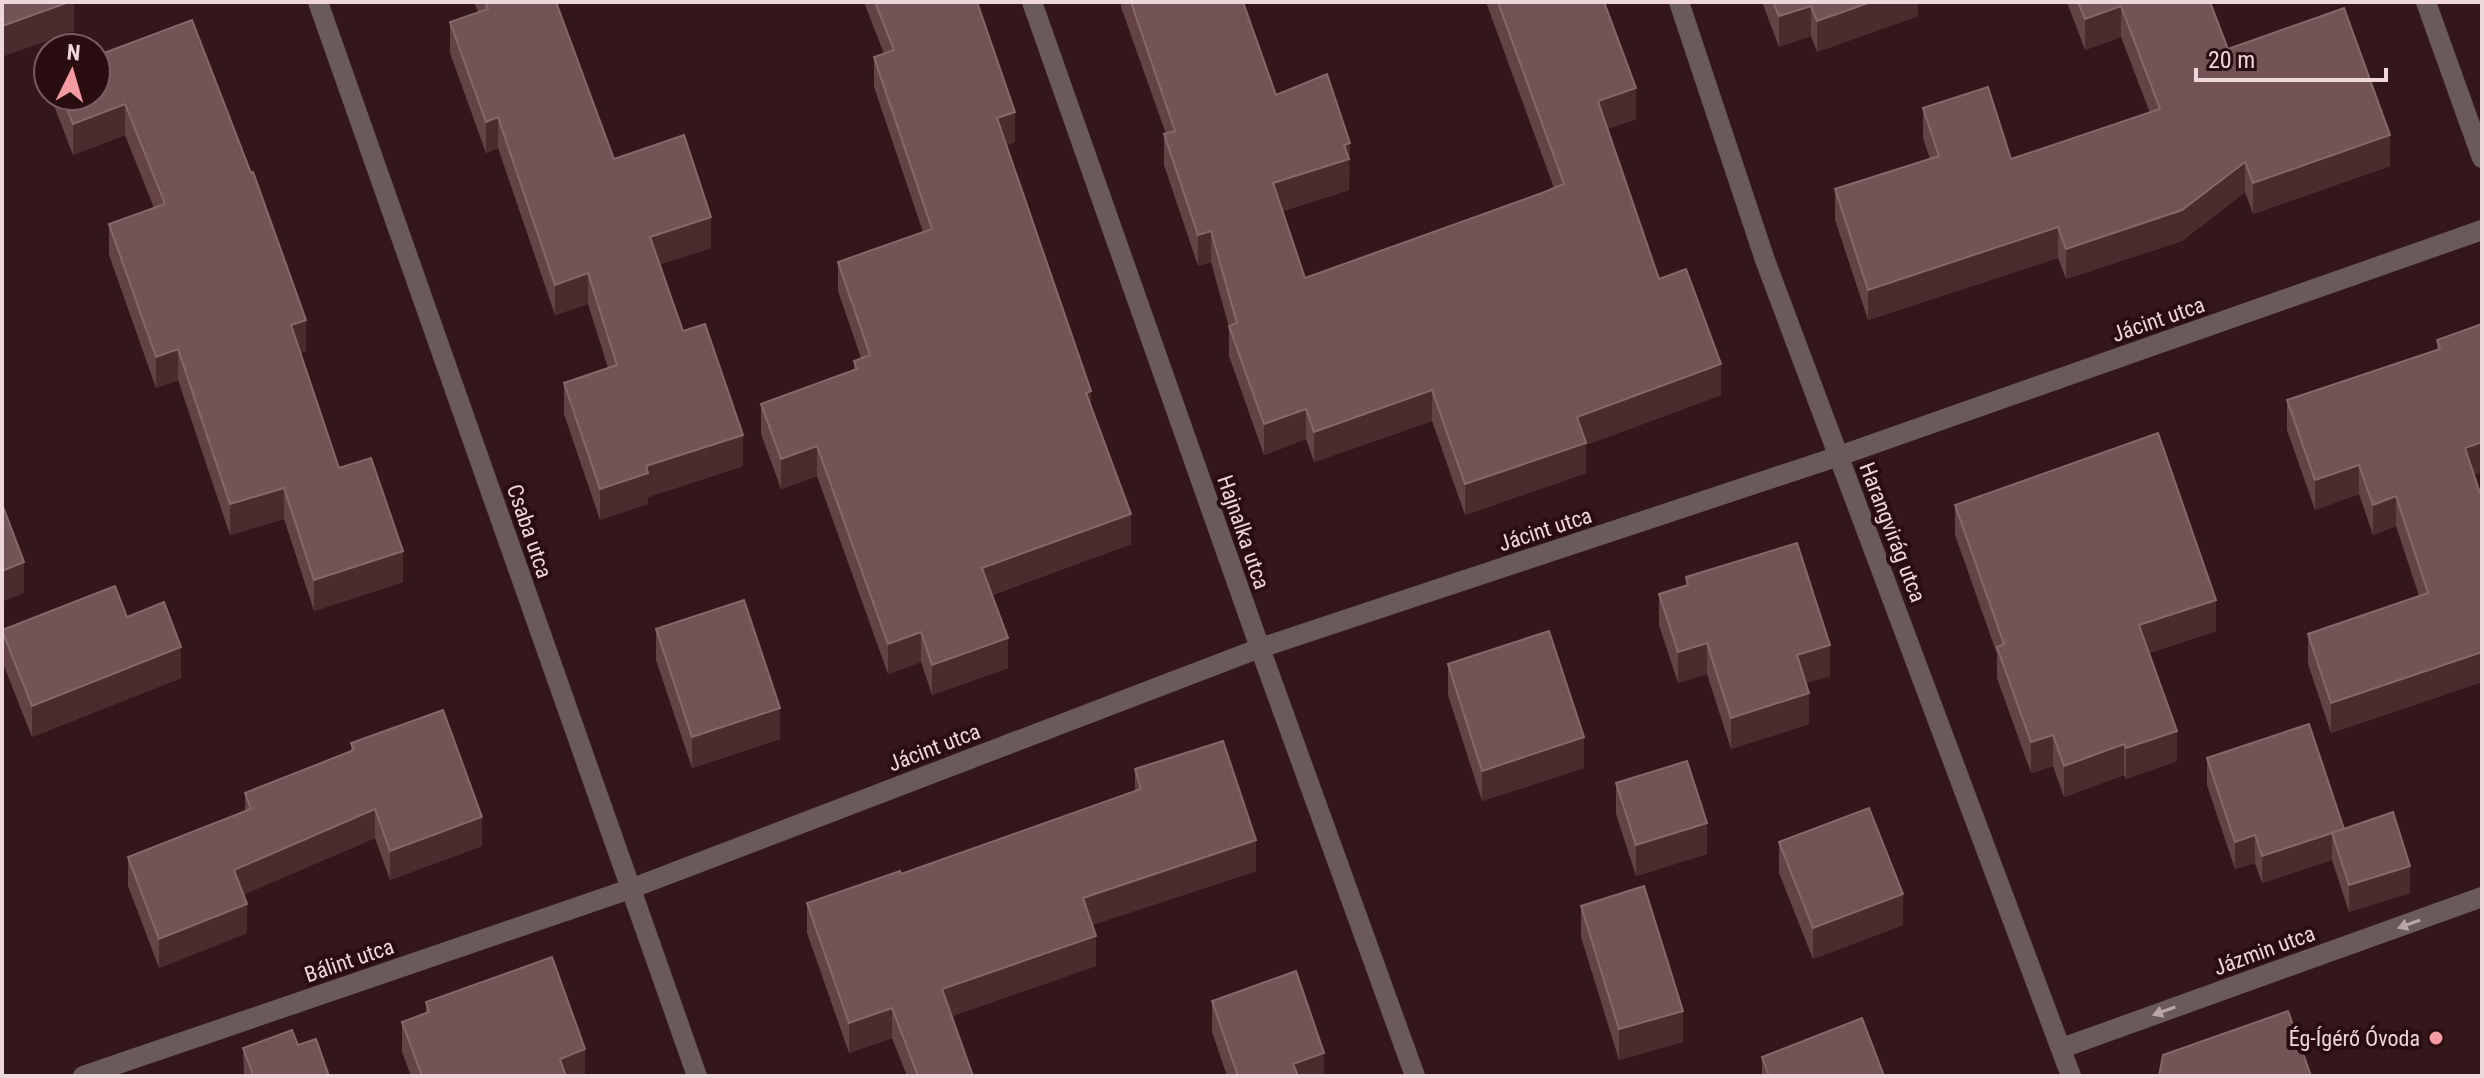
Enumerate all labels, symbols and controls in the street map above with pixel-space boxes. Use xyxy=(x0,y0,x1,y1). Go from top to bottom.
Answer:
north arrow xyxy=(32,32,112,112)
scale bar xyxy=(2196,32,2386,82)
text: N xyxy=(66,40,82,66)
text: 20 m xyxy=(2208,46,2255,74)
street label: Jácint utca xyxy=(2108,292,2208,347)
street label: Harangvirág utca xyxy=(1854,459,1931,606)
street label: Hajnalka utca xyxy=(1212,472,1275,592)
street label: Csaba utca xyxy=(502,481,557,581)
street label: Jácint utca xyxy=(1495,503,1595,556)
street label: Jácint utca xyxy=(885,719,984,776)
one-way arrow xyxy=(2396,918,2420,930)
street label: Jázmin utca xyxy=(2210,921,2318,980)
street label: Bálint utca xyxy=(301,934,397,987)
one-way arrow xyxy=(2152,1006,2176,1018)
place label: Ég-Ígérő Óvoda xyxy=(2289,1025,2420,1051)
marker: Ég-Ígérő Óvoda xyxy=(2427,1029,2445,1047)

